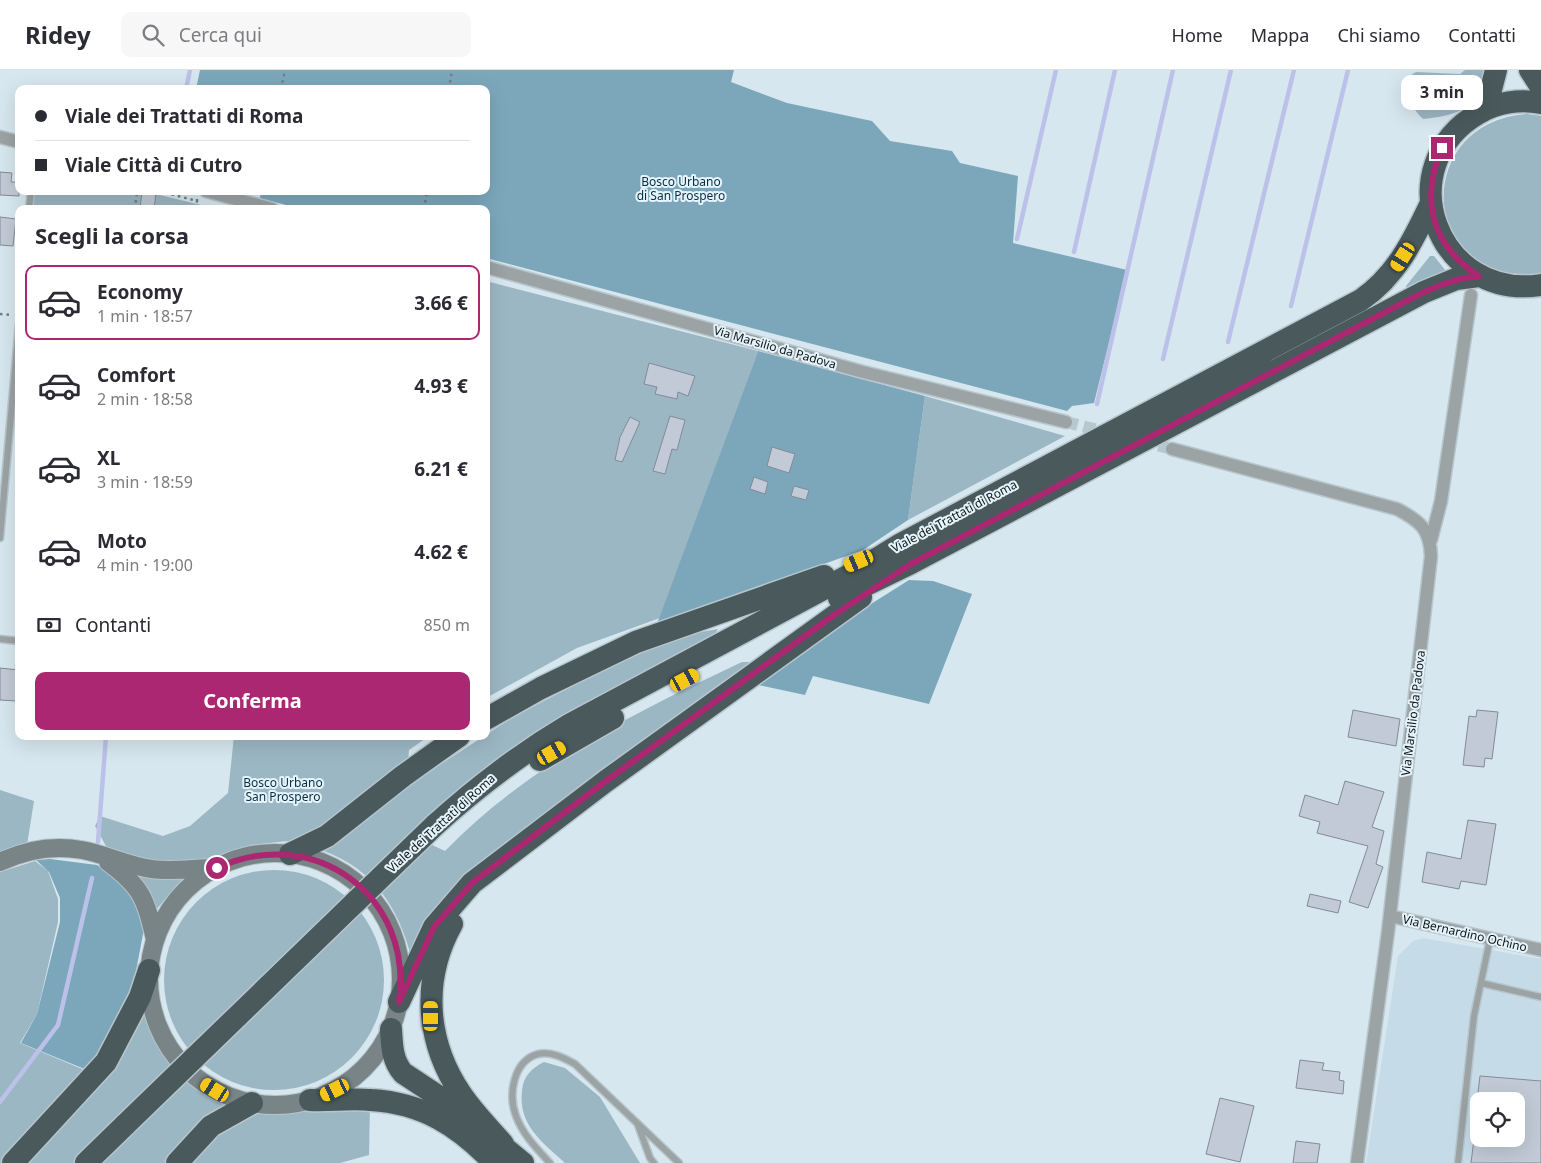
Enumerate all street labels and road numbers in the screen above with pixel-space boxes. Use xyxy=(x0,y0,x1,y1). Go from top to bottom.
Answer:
street label: Via Marsilio da Padova xyxy=(712,321,838,373)
street label: Viale dei Trattati di Roma xyxy=(888,476,1020,556)
street label: Via Marsilio da Padova xyxy=(1397,649,1429,777)
street label: Viale dei Trattati di Roma xyxy=(383,770,499,876)
street label: Via Bernardino Ochino xyxy=(1401,910,1529,956)

